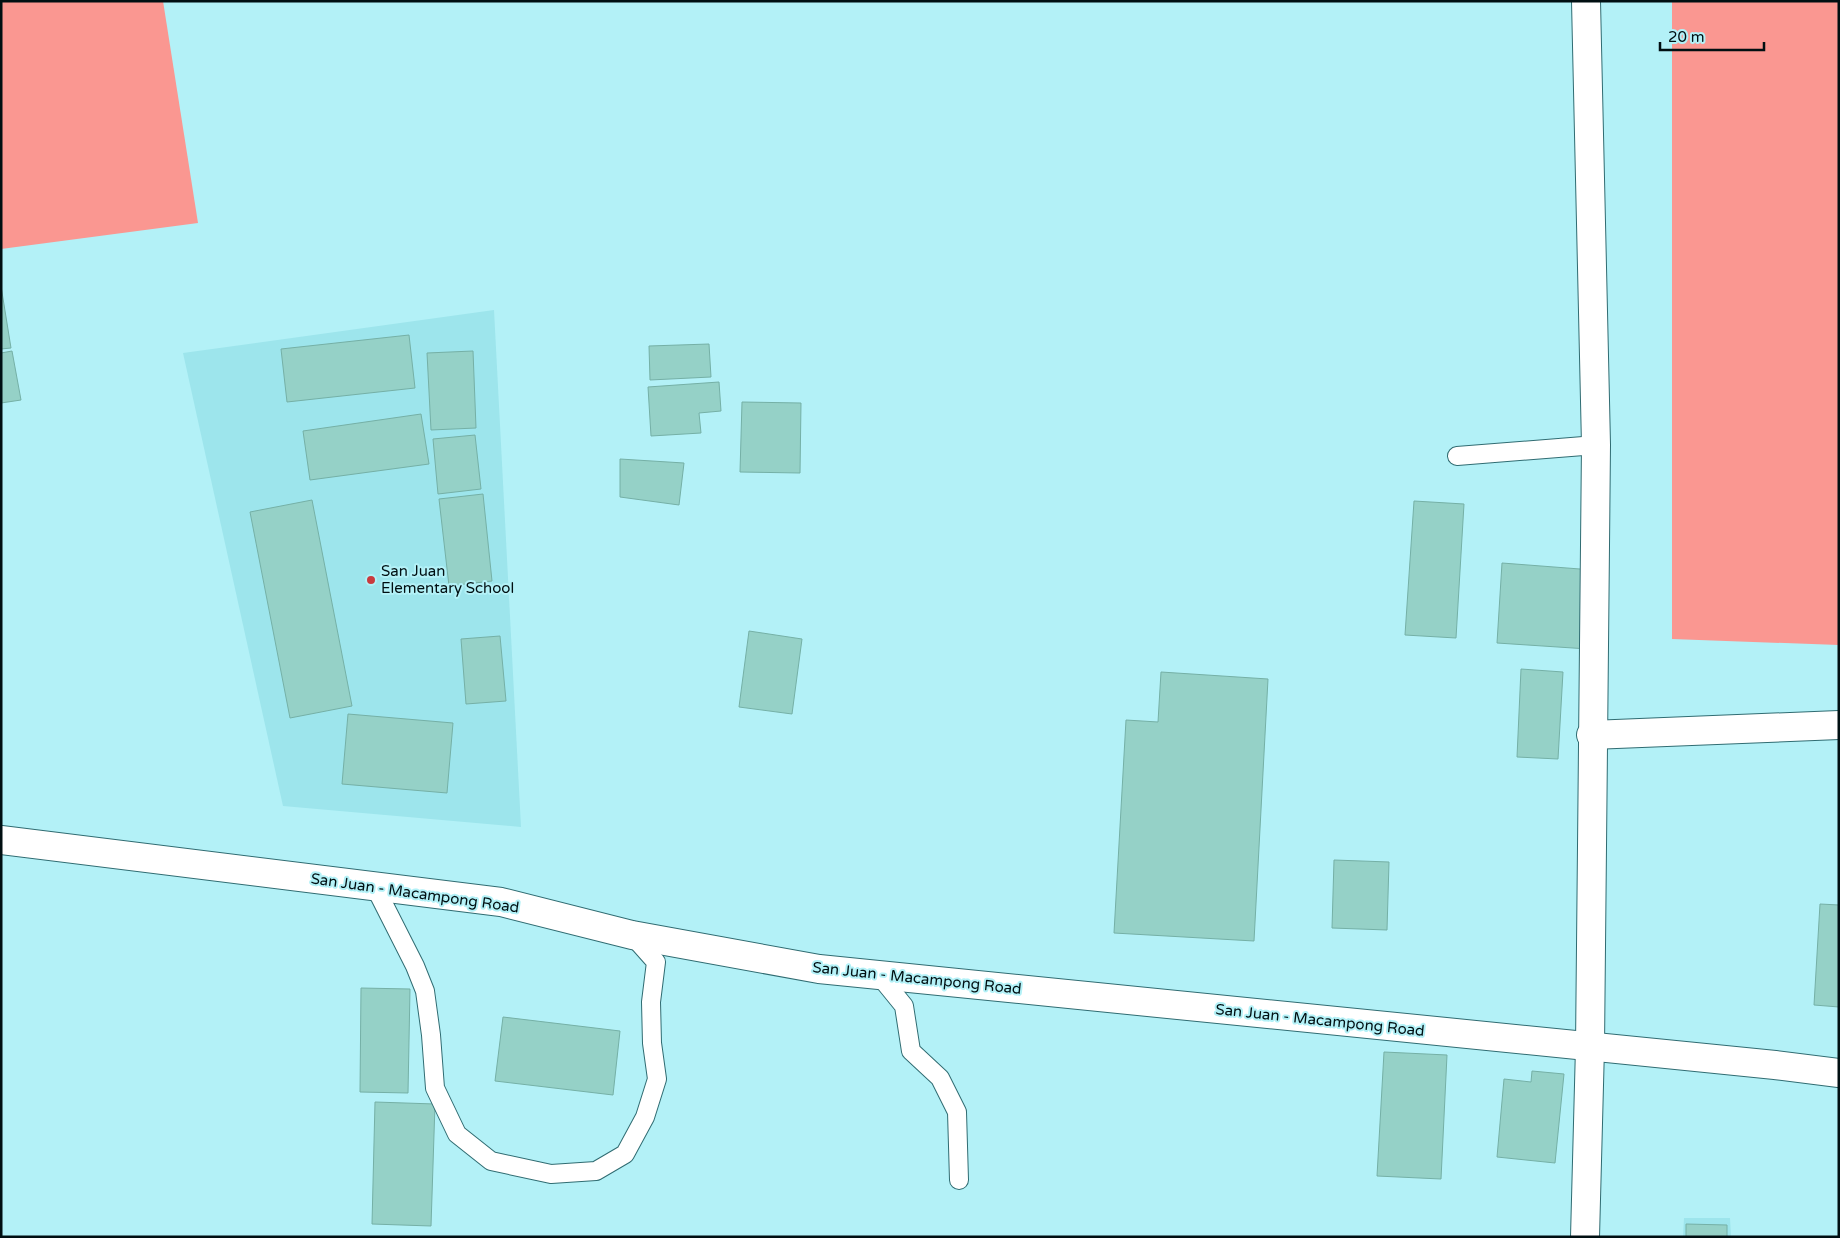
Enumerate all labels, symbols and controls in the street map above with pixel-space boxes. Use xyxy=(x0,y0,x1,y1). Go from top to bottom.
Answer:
scale bar xyxy=(1660,20,1764,52)
text: 20 m xyxy=(1668,28,1705,46)
place label: San Juan Elementary School xyxy=(381,562,514,597)
marker: San Juan Elementary School xyxy=(365,574,377,586)
street label: San Juan - Macampong Road xyxy=(310,869,520,917)
street label: San Juan - Macampong Road xyxy=(812,958,1022,998)
street label: San Juan - Macampong Road xyxy=(1215,1000,1425,1040)

